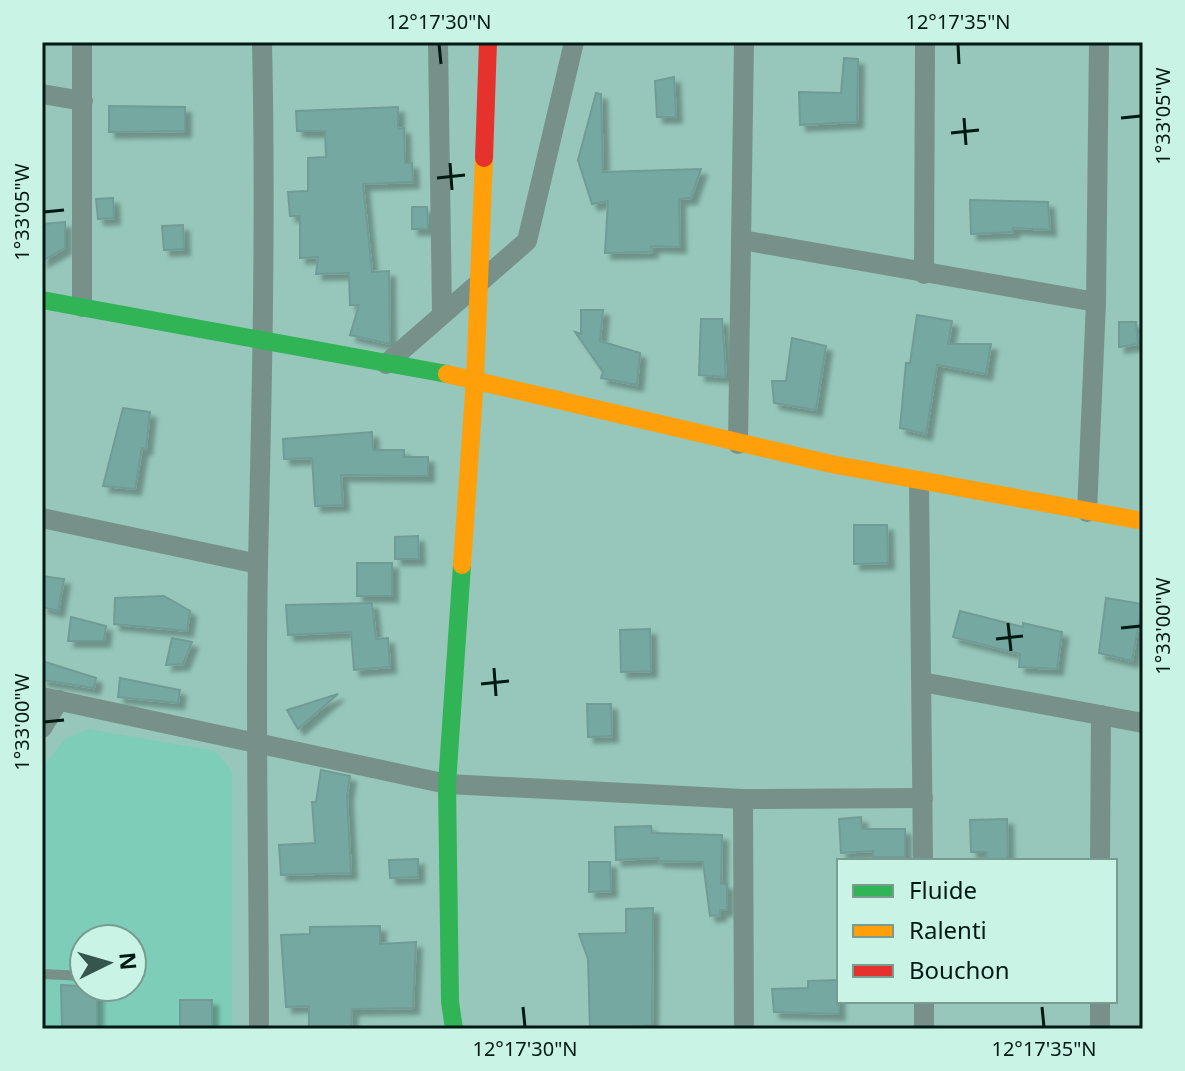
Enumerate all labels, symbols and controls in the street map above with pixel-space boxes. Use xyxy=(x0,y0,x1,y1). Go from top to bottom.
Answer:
text: 12°17'30"N xyxy=(386,8,492,35)
text: 12°17'35"N xyxy=(905,8,1011,35)
text: 1°33'05"W xyxy=(1149,67,1176,165)
text: 1°33'05"W xyxy=(8,163,35,261)
text: 1°33'00"W xyxy=(1149,577,1176,675)
text: 1°33'00"W xyxy=(8,673,35,771)
legend xyxy=(837,859,1117,1003)
text: Fluide xyxy=(909,873,977,906)
text: Ralenti xyxy=(909,913,987,946)
north arrow xyxy=(68,923,148,1003)
text: N xyxy=(113,951,145,971)
text: Bouchon xyxy=(909,953,1010,986)
text: 12°17'30"N xyxy=(472,1035,578,1062)
text: 12°17'35"N xyxy=(991,1035,1097,1062)

